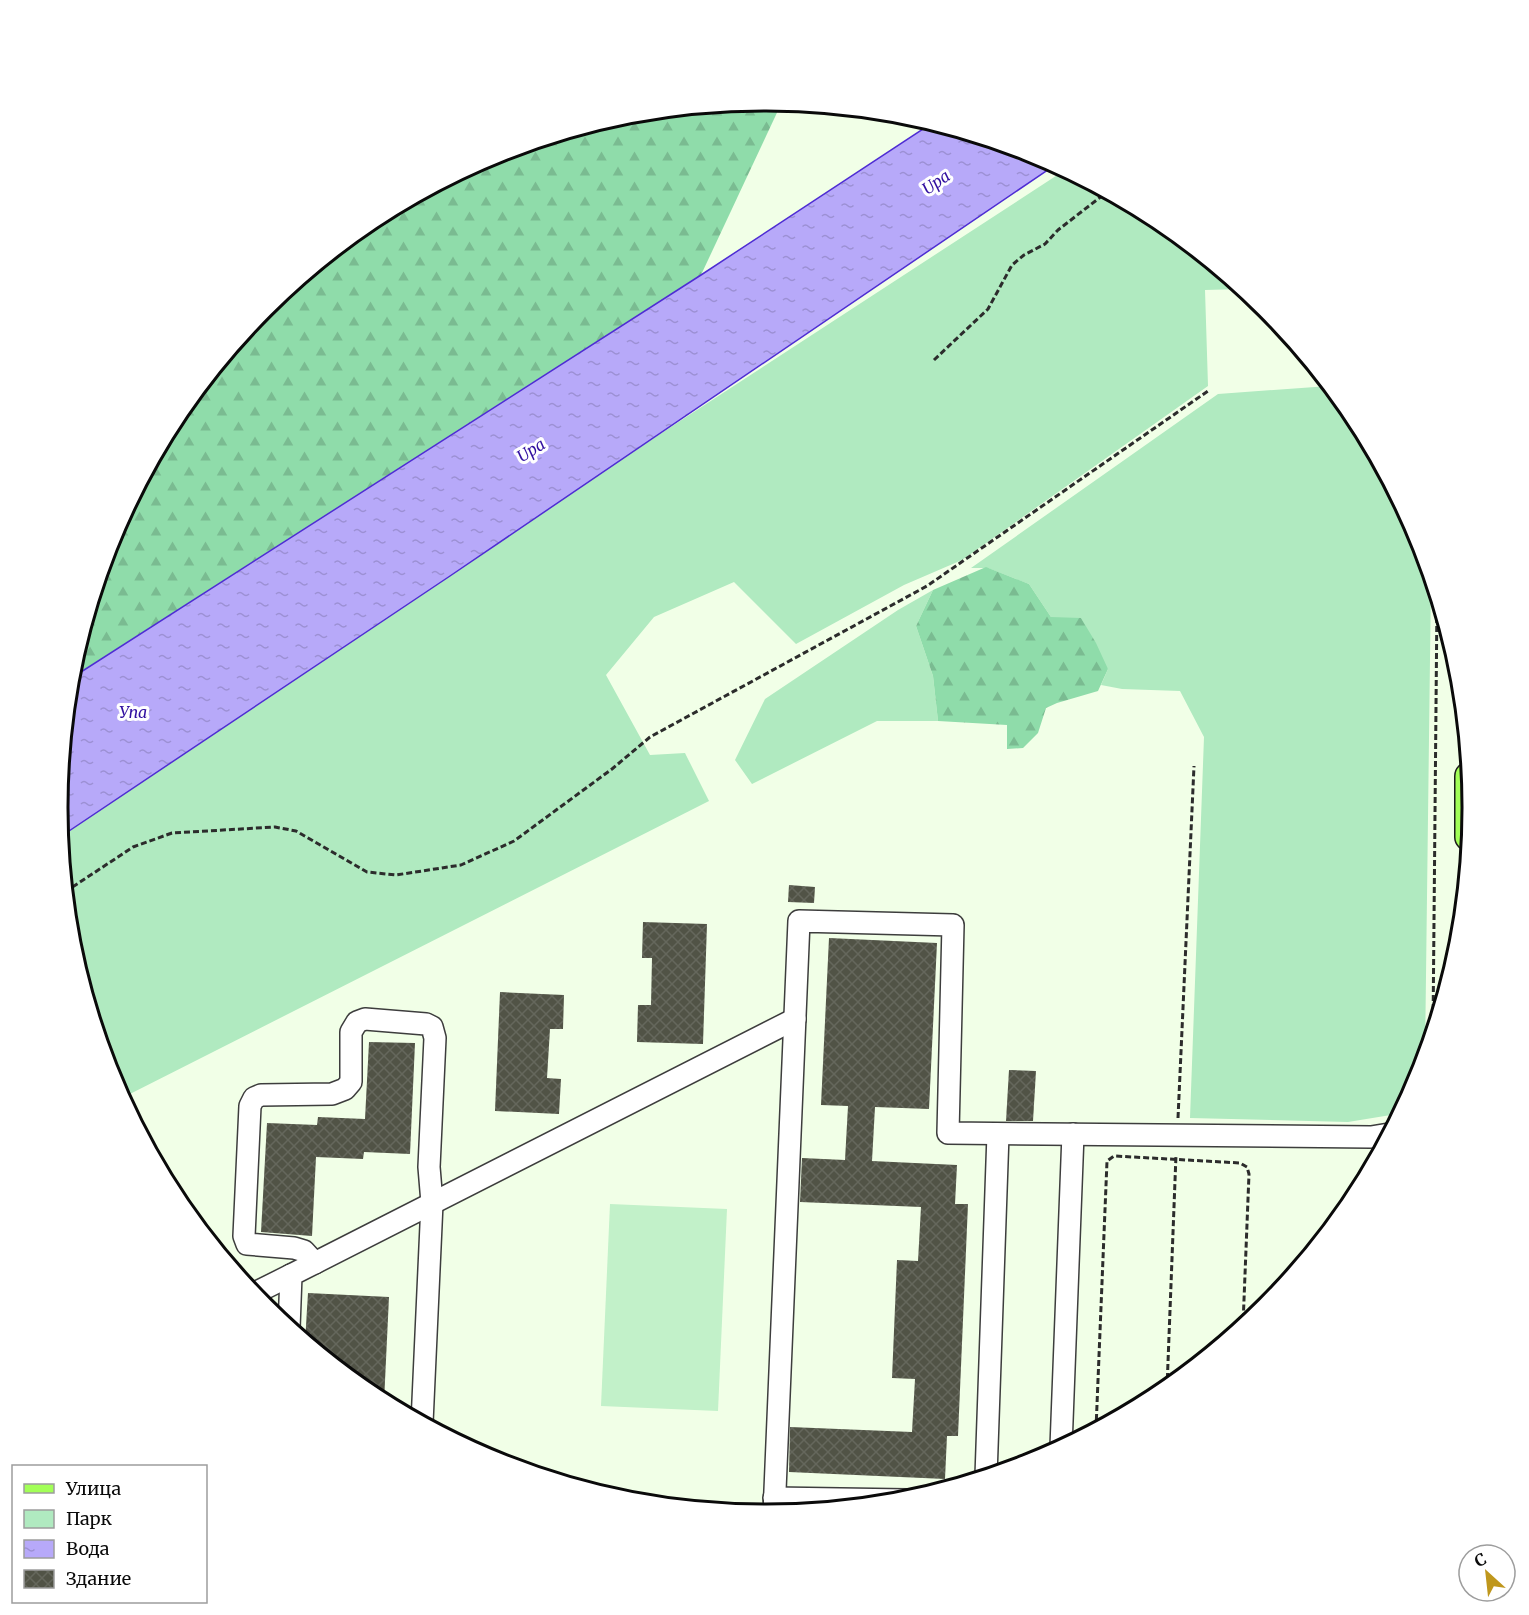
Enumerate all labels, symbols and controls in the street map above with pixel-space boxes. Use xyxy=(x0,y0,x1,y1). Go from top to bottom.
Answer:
water label: Upa xyxy=(918,166,954,198)
water label: Upa xyxy=(513,434,549,466)
water label: Упа xyxy=(119,702,147,722)
legend xyxy=(12,1465,207,1603)
text: Улица xyxy=(65,1477,121,1500)
text: Парк xyxy=(66,1507,112,1530)
text: Вода xyxy=(66,1537,110,1560)
north arrow xyxy=(1457,1543,1517,1603)
text: С xyxy=(1471,1548,1489,1571)
text: Здание xyxy=(66,1567,131,1590)

